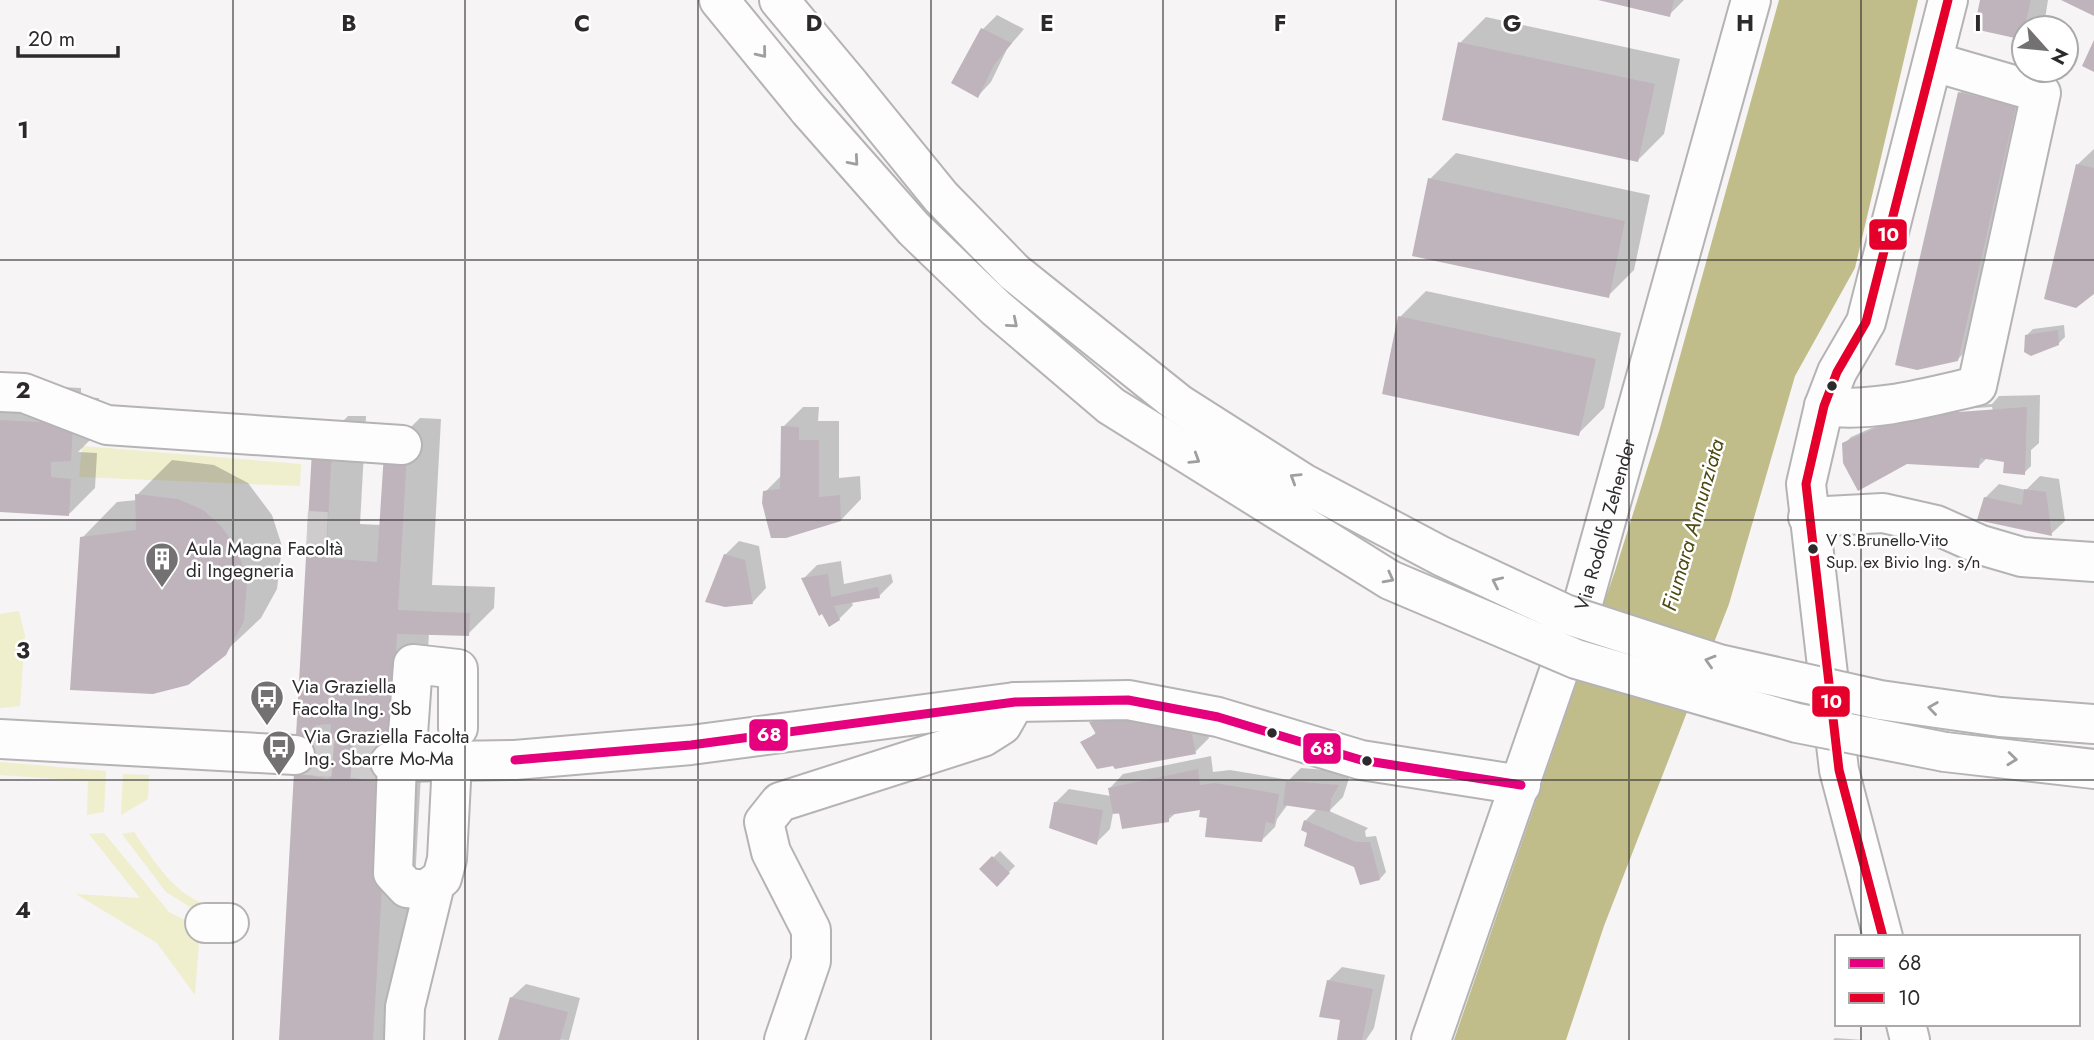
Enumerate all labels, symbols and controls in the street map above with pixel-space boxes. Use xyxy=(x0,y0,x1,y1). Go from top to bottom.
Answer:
text: B xyxy=(341,6,357,40)
text: C xyxy=(574,6,590,40)
text: D xyxy=(806,6,823,40)
text: E xyxy=(1040,6,1054,40)
text: F xyxy=(1274,6,1286,40)
text: G xyxy=(1503,6,1521,40)
text: H xyxy=(1736,6,1754,40)
text: I xyxy=(1974,6,1982,40)
scale bar xyxy=(18,14,117,58)
north arrow xyxy=(2010,14,2080,84)
text: 20 m xyxy=(28,24,75,54)
text: N xyxy=(2044,44,2075,69)
one-way arrow xyxy=(754,45,767,57)
text: 1 xyxy=(17,113,29,147)
one-way arrow xyxy=(846,153,858,166)
line badge: 10 xyxy=(1868,218,1908,251)
text: 10 xyxy=(1877,221,1899,248)
one-way arrow xyxy=(1005,315,1018,327)
text: 2 xyxy=(15,373,31,407)
unlabelled marker xyxy=(1825,379,1839,393)
street label: Via Rodolfo Zehender xyxy=(1568,435,1642,614)
water label: Fiumara Annunziata xyxy=(1654,435,1732,614)
one-way arrow xyxy=(1187,451,1200,464)
one-way arrow xyxy=(1289,474,1302,487)
place label: V S.Brunello-Vito Sup. ex Bivio Ing. s/n xyxy=(1826,528,1981,574)
place label: Aula Magna Facoltà di Ingegneria xyxy=(186,535,343,584)
building icon: Aula Magna Facoltà di Ingegneria xyxy=(143,540,181,589)
marker: V S.Brunello-Vito Sup. ex Bivio Ing. s/n xyxy=(1806,542,1820,556)
one-way arrow xyxy=(1382,570,1394,584)
one-way arrow xyxy=(1492,576,1504,590)
text: 3 xyxy=(16,633,30,667)
one-way arrow xyxy=(1705,654,1717,669)
place label: Via Graziella Facolta Ing. Sb xyxy=(292,673,412,722)
bus stop icon: Via Graziella Facolta Ing. Sb xyxy=(248,678,286,727)
line badge: 10 xyxy=(1811,685,1851,718)
text: 10 xyxy=(1820,688,1842,715)
one-way arrow xyxy=(1927,700,1938,715)
line badge: 68 xyxy=(748,718,789,752)
text: 68 xyxy=(757,721,781,748)
place label: Via Graziella Facolta Ing. Sbarre Mo-Ma xyxy=(304,723,469,772)
unlabelled marker xyxy=(1265,726,1279,740)
bus stop icon: Via Graziella Facolta Ing. Sbarre Mo-Ma xyxy=(260,728,298,777)
line badge: 68 xyxy=(1302,732,1342,765)
text: 68 xyxy=(1310,735,1334,762)
one-way arrow xyxy=(2007,752,2018,767)
unlabelled marker xyxy=(1360,754,1374,768)
text: 4 xyxy=(15,893,31,927)
legend xyxy=(1835,935,2080,1026)
text: 68 xyxy=(1898,948,1922,978)
text: 10 xyxy=(1898,983,1920,1013)

